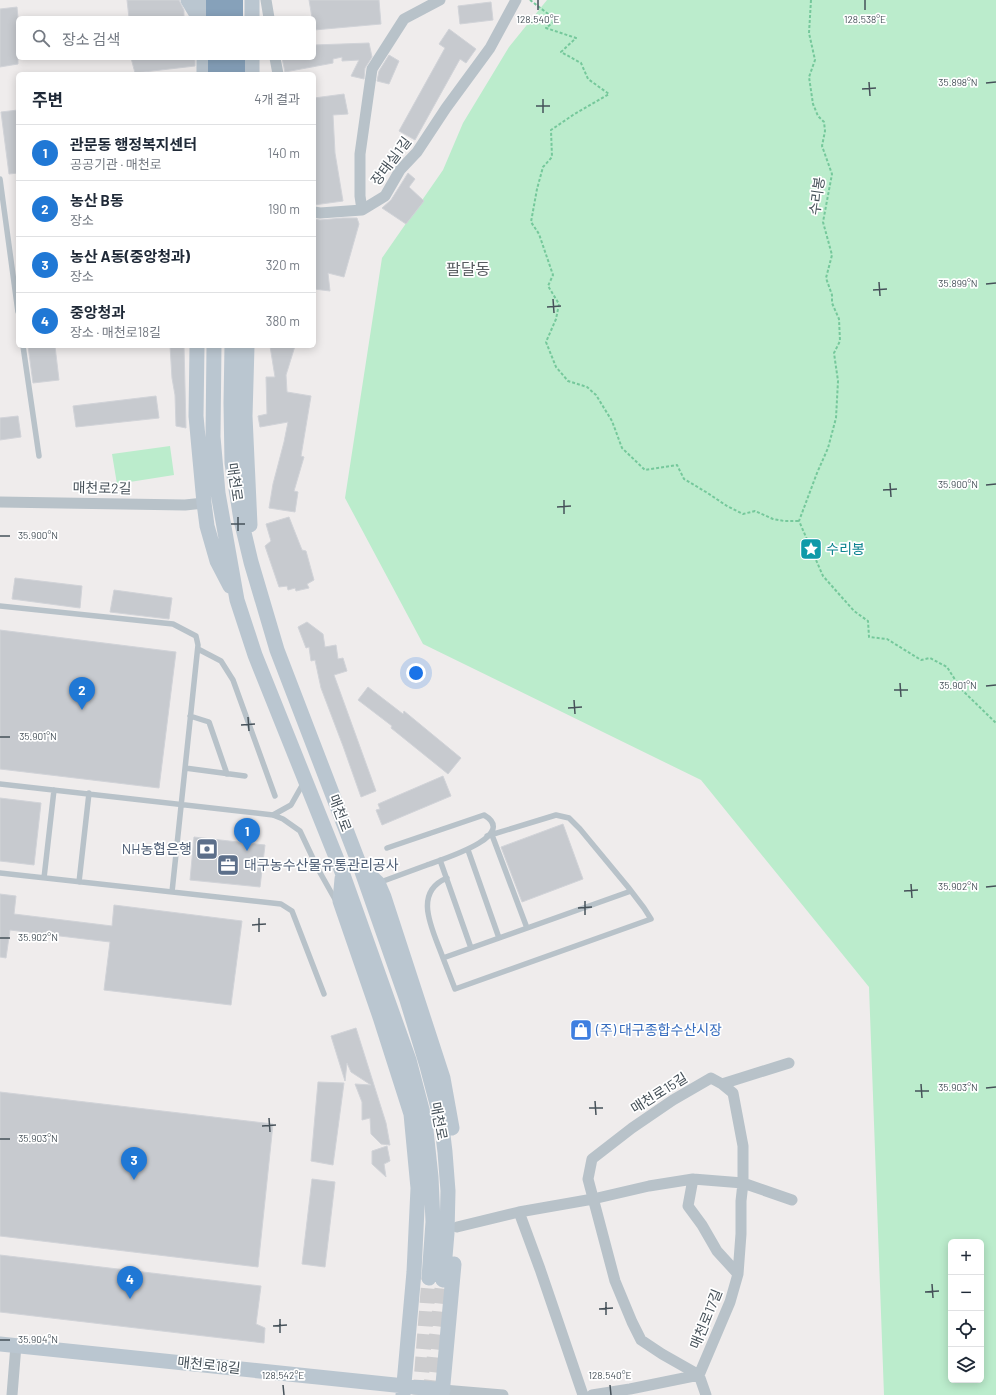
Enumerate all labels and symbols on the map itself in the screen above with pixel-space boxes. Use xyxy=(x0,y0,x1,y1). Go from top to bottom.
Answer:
text: 128.540°E xyxy=(516,13,560,25)
text: 128.538°E xyxy=(844,13,886,25)
text: 35.898°N xyxy=(938,76,978,88)
street label: 장태실1길 xyxy=(367,133,414,188)
street label: 수리봉 xyxy=(805,175,828,216)
district label: 팔달동 xyxy=(446,259,490,278)
text: 35.899°N xyxy=(938,277,978,289)
street label: 매천로 xyxy=(224,462,247,502)
street label: 매천로2길 xyxy=(72,478,132,497)
text: 35.900°N xyxy=(938,478,978,490)
text: 35.900°N xyxy=(18,529,58,541)
place icon: 수리봉 xyxy=(798,536,824,562)
place label: 수리봉 xyxy=(826,540,865,557)
your location xyxy=(406,663,426,683)
pin: 2 xyxy=(69,677,95,710)
text: 35.901°N xyxy=(939,679,977,691)
text: 35.901°N xyxy=(19,730,57,742)
street label: 매천로 xyxy=(326,792,355,834)
pin: 1 xyxy=(234,818,260,851)
bank icon: NH농협은행 xyxy=(194,836,220,862)
place label: NH농협은행 xyxy=(122,840,192,857)
office icon: 대구농수산물유통관리공사 xyxy=(215,852,241,878)
place label: 대구농수산물유통관리공사 xyxy=(244,856,399,873)
text: 35.902°N xyxy=(938,880,978,892)
text: 35.902°N xyxy=(18,931,58,943)
shop icon: (주) 대구종합수산시장 xyxy=(568,1017,594,1043)
place label: (주) 대구종합수산시장 xyxy=(595,1021,722,1038)
street label: 매천로15길 xyxy=(627,1069,690,1117)
text: 35.903°N xyxy=(938,1081,978,1093)
street label: 매천로 xyxy=(427,1100,452,1142)
text: 35.903°N xyxy=(18,1132,58,1144)
pin: 3 xyxy=(121,1147,147,1180)
pin: 4 xyxy=(117,1266,143,1299)
street label: 매천로17길 xyxy=(686,1286,725,1351)
text: 35.904°N xyxy=(18,1333,58,1345)
street label: 매천로18길 xyxy=(176,1353,242,1376)
text: 128.542°E xyxy=(262,1369,304,1381)
text: 128.540°E xyxy=(588,1369,632,1381)

